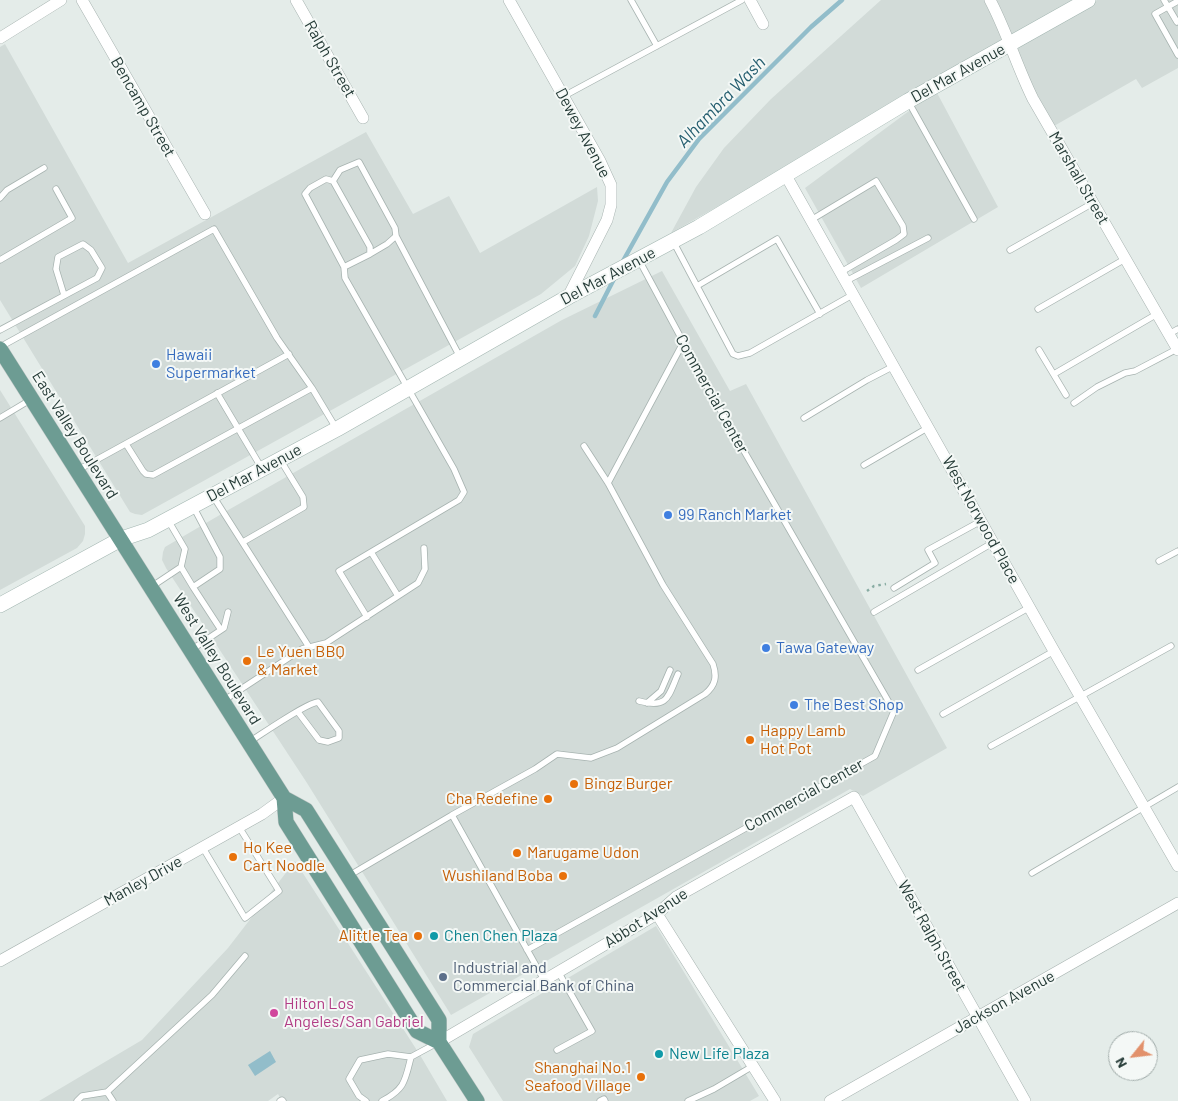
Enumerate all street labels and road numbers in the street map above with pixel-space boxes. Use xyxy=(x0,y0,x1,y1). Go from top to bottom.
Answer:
street label: Ralph Street xyxy=(300,17,360,101)
street label: Del Mar Avenue xyxy=(908,39,1008,107)
street label: Bencamp Street xyxy=(107,53,179,161)
street label: Dewey Avenue xyxy=(551,85,615,181)
street label: Marshall Street xyxy=(1045,128,1113,228)
street label: Del Mar Avenue xyxy=(557,243,659,309)
street label: Commercial Center xyxy=(671,331,753,457)
street label: East Valley Boulevard xyxy=(28,368,122,502)
street label: Del Mar Avenue xyxy=(203,440,305,506)
street label: West Norwood Place xyxy=(938,453,1024,587)
street label: West Valley Boulevard xyxy=(169,590,265,728)
street label: Commercial Center xyxy=(741,754,867,836)
street label: Manley Drive xyxy=(101,852,185,910)
street label: West Ralph Street xyxy=(893,877,971,995)
street label: Abbot Avenue xyxy=(601,884,691,952)
street label: Jackson Avenue xyxy=(950,966,1058,1038)

